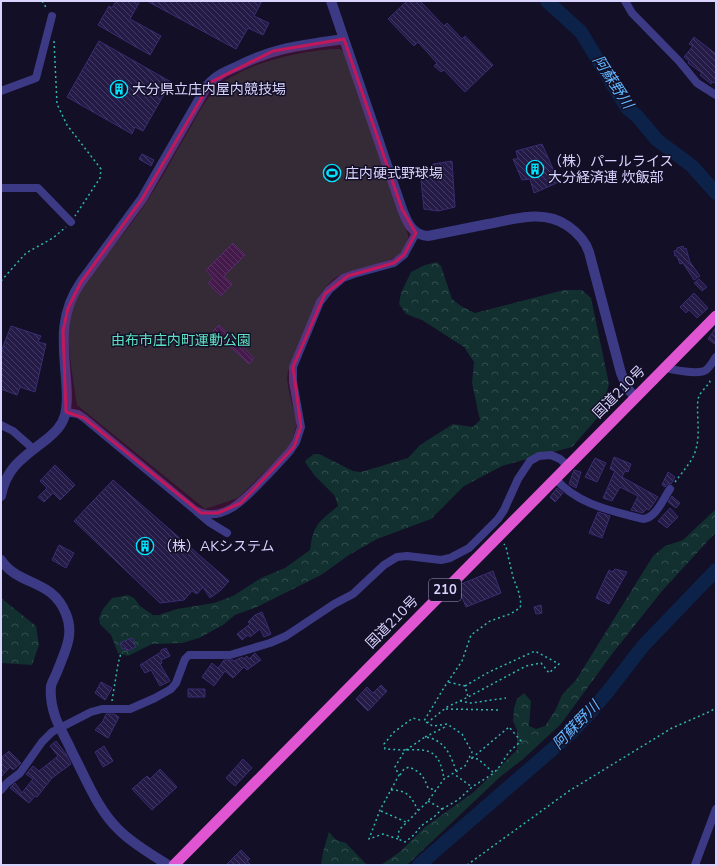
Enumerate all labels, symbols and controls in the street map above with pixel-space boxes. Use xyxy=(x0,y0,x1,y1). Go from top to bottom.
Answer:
water label: 阿蘇野川 xyxy=(588,51,639,114)
building icon: 大分県立庄内屋内競技場 xyxy=(109,79,129,99)
place label: 大分県立庄内屋内競技場 xyxy=(132,80,286,99)
place label: （株）パールライス 大分経済連 炊飯部 xyxy=(548,152,674,187)
building icon: （株）パールライス 大分経済連 炊飯部 xyxy=(525,159,545,179)
sports icon: 庄内硬式野球場 xyxy=(322,163,342,183)
place label: 庄内硬式野球場 xyxy=(345,164,443,183)
park label: 由布市庄内町運動公園 xyxy=(111,331,251,350)
street label: 国道210号 xyxy=(589,362,649,422)
building icon: （株）AKシステム xyxy=(135,536,155,556)
place label: （株）AKシステム xyxy=(158,537,275,556)
road number: 210 xyxy=(429,579,461,601)
street label: 国道210号 xyxy=(362,592,422,652)
water label: 阿蘇野川 xyxy=(548,695,605,754)

